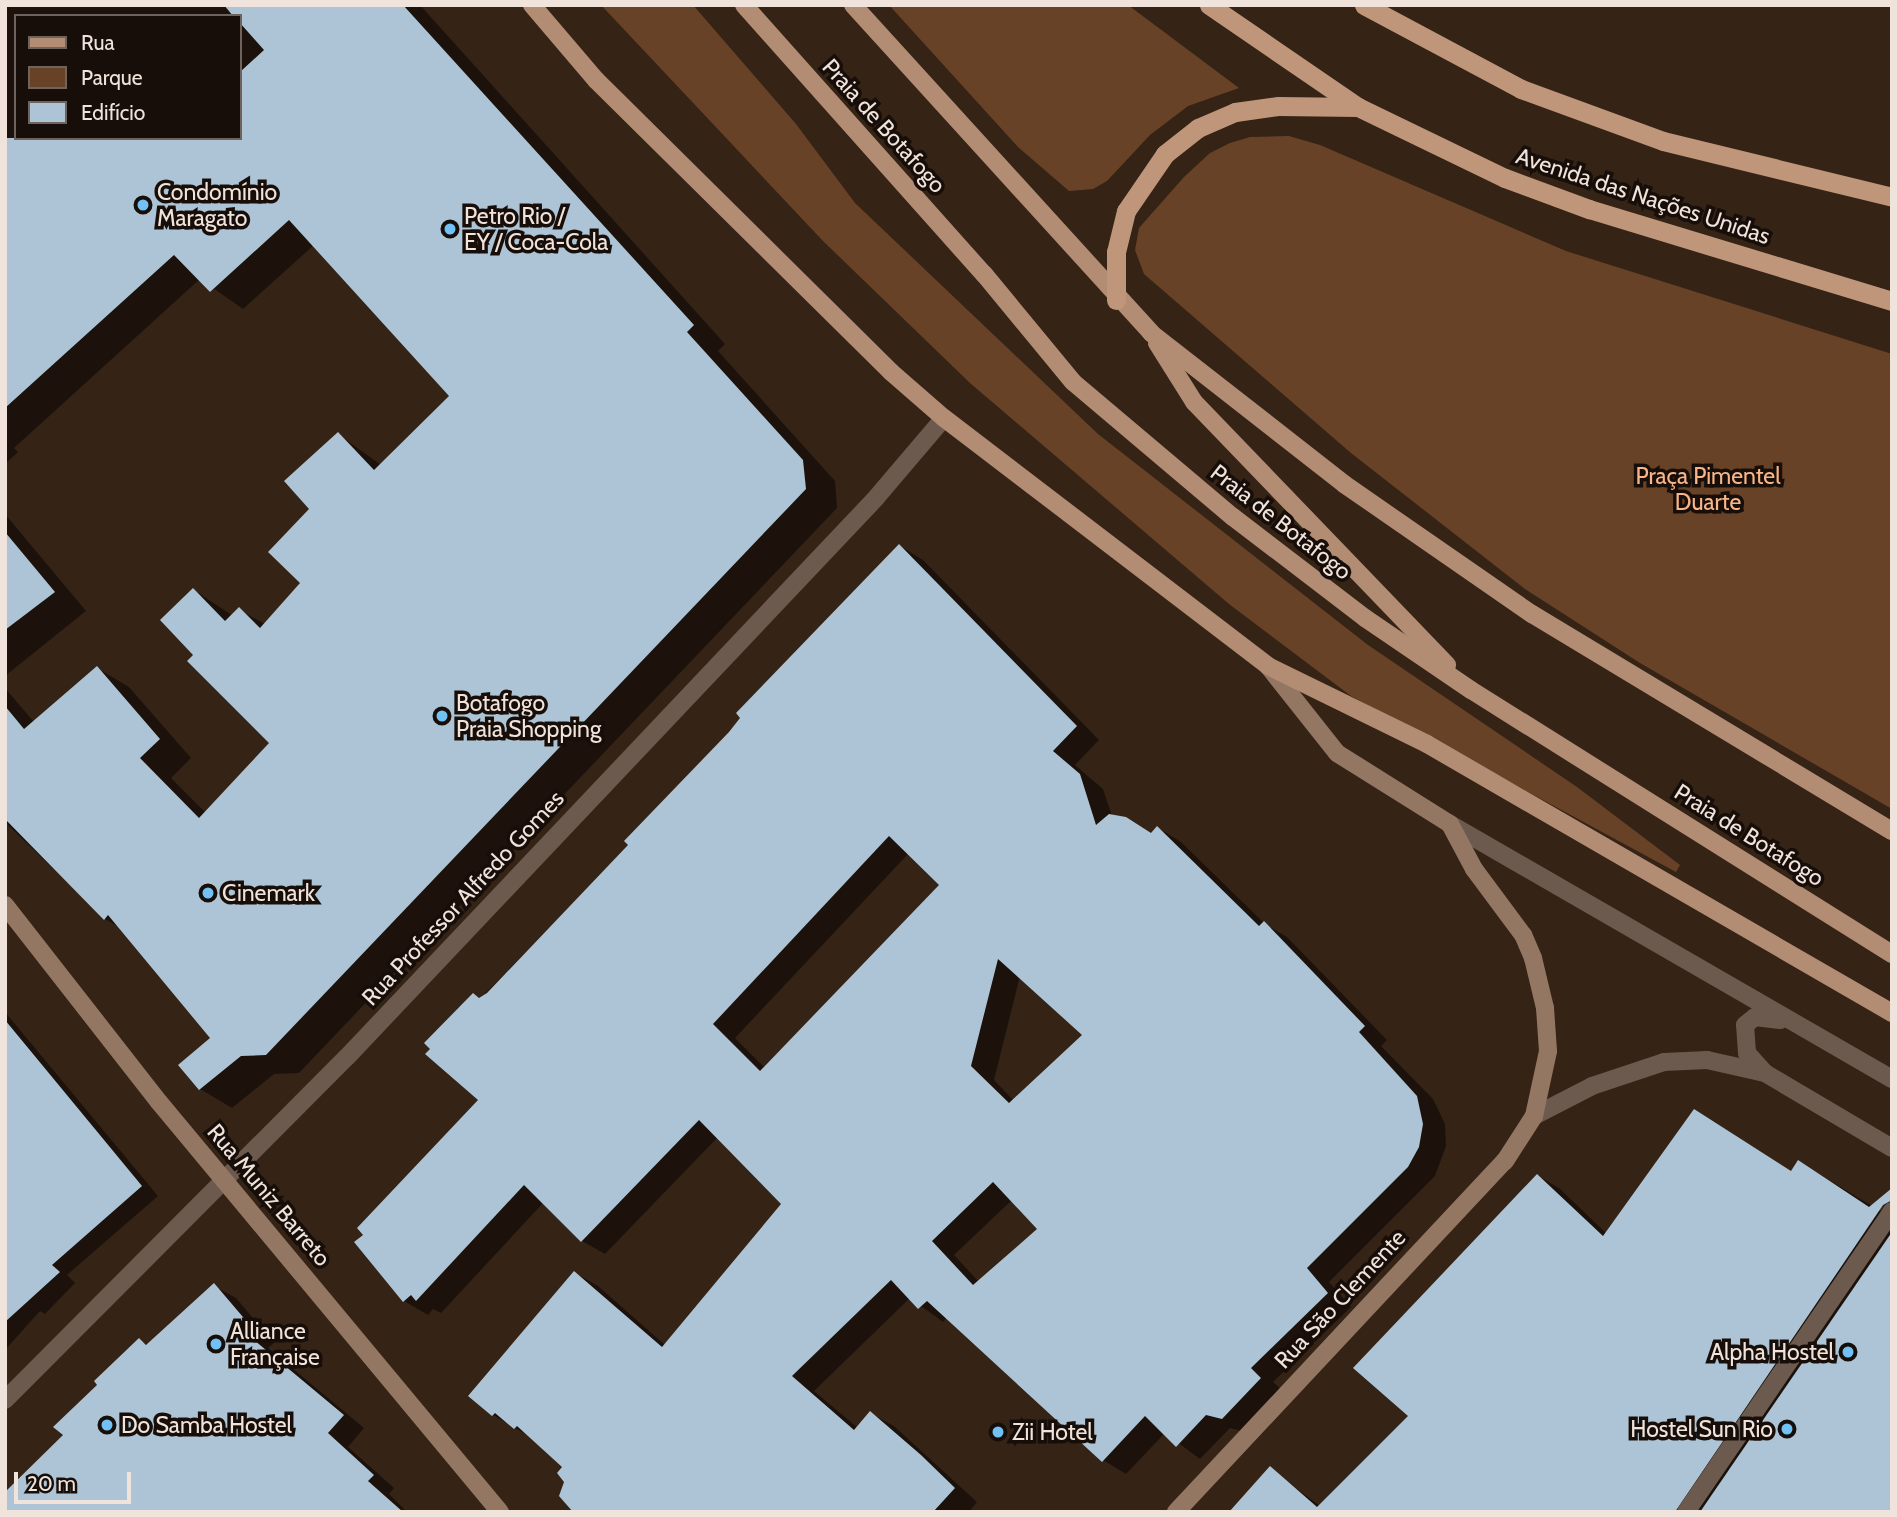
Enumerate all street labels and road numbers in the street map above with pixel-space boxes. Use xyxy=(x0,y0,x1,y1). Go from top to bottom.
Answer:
street label: Praia de Botafogo xyxy=(817,53,951,199)
street label: Avenida das Nações Unidas xyxy=(1513,142,1773,250)
street label: Praia de Botafogo xyxy=(1205,458,1357,586)
street label: Praia de Botafogo xyxy=(1669,778,1829,892)
street label: Rua Professor Alfredo Gomes xyxy=(356,785,570,1011)
street label: Rua Muniz Barreto xyxy=(201,1118,337,1272)
street label: Rua São Clemente xyxy=(1269,1224,1411,1374)

